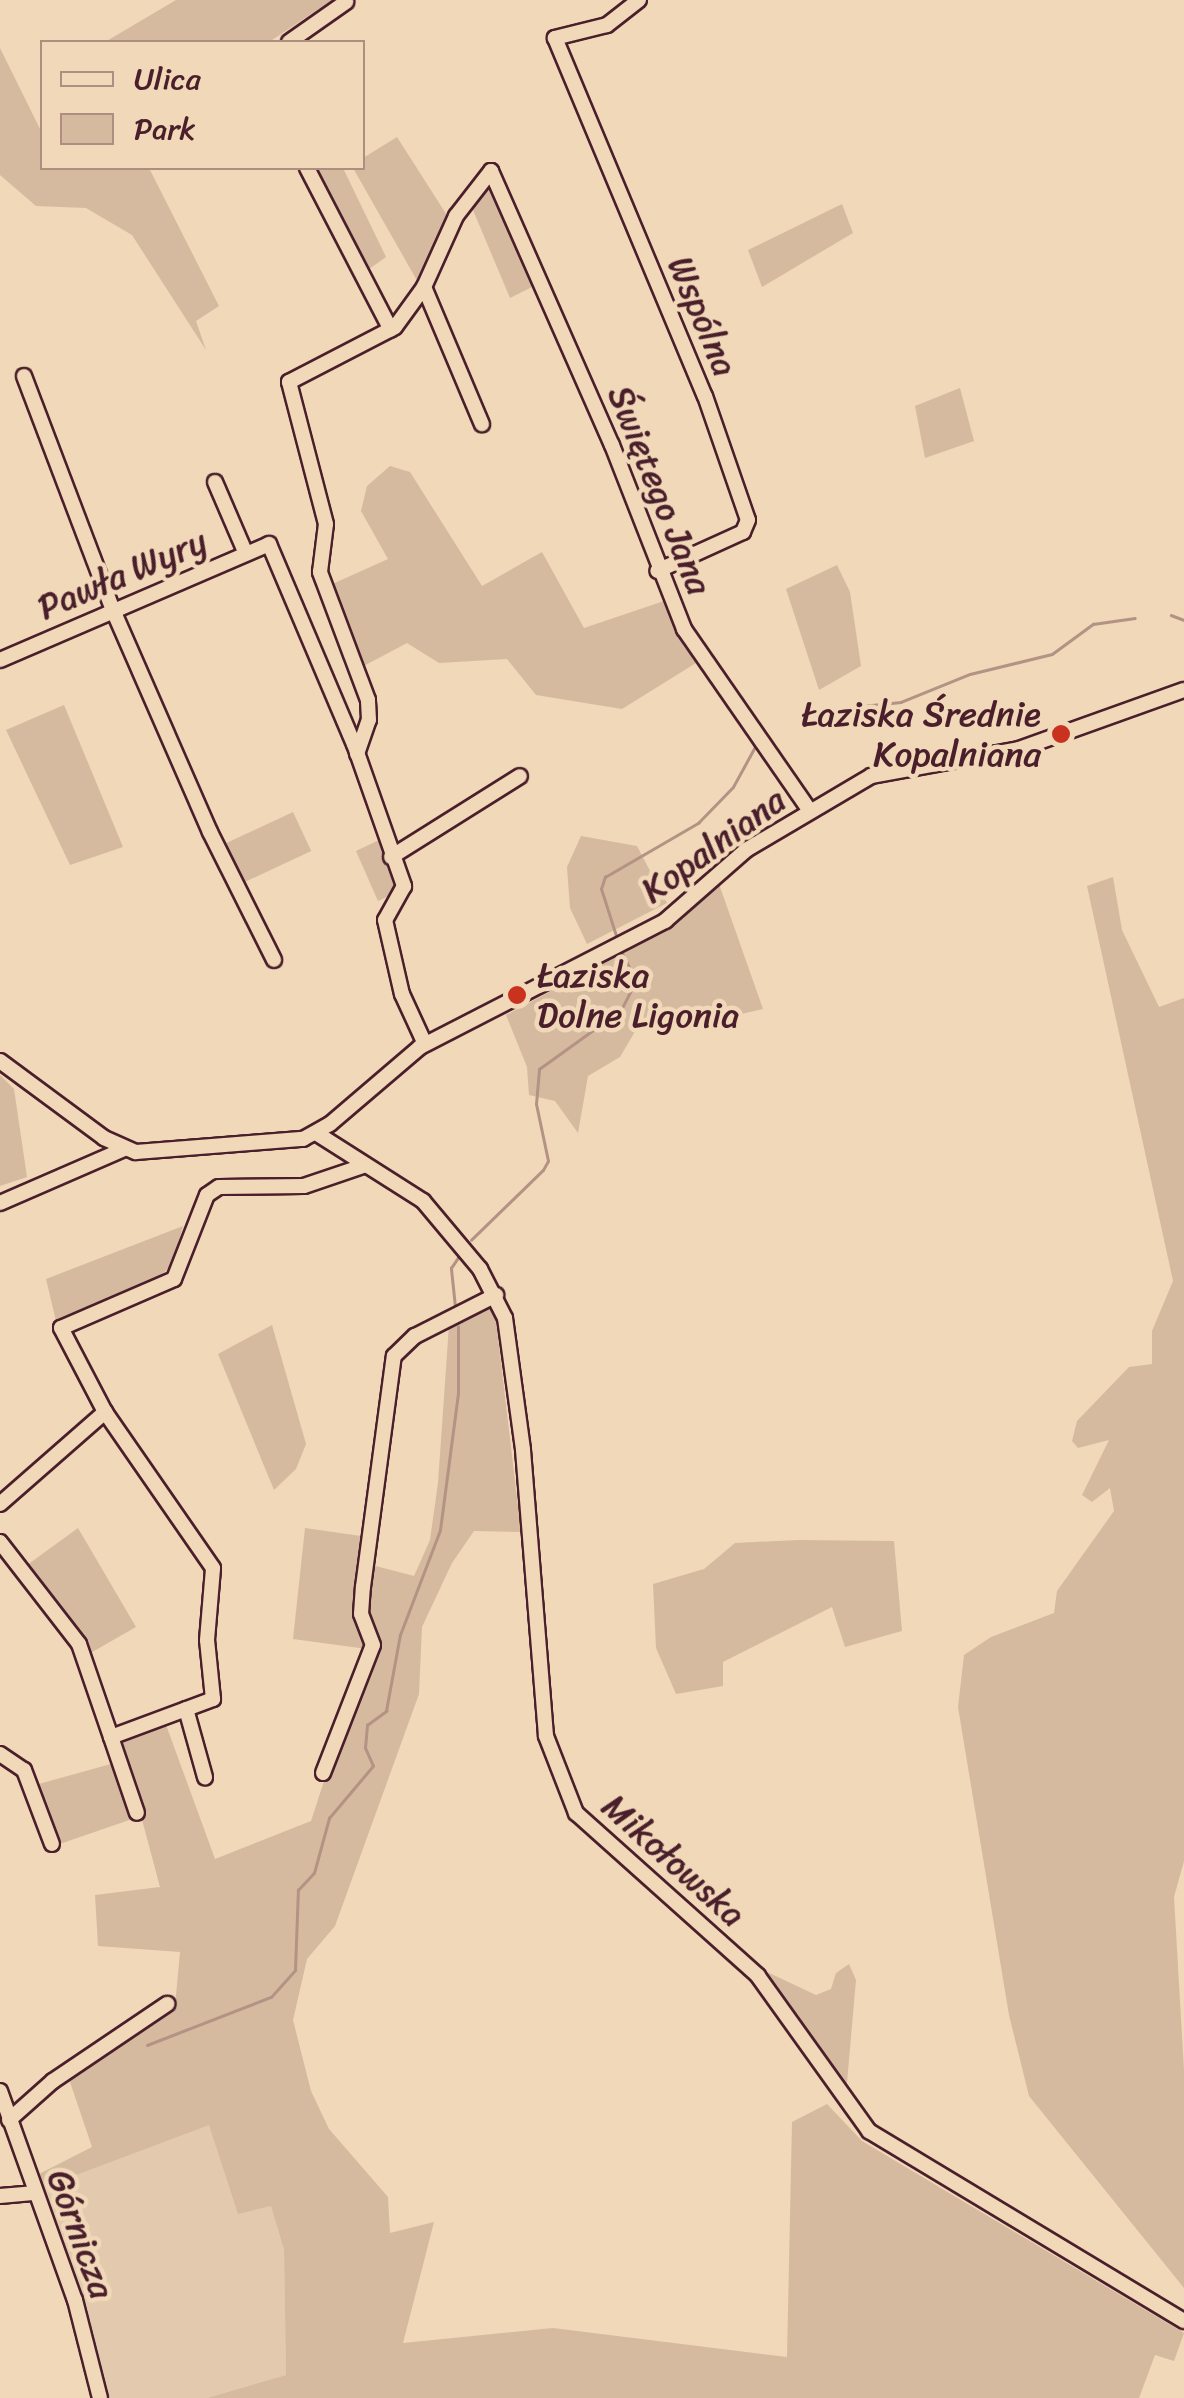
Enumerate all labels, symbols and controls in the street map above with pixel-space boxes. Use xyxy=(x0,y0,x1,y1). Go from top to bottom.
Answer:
legend xyxy=(40,40,365,170)
text: Ulica xyxy=(134,52,201,106)
text: Park xyxy=(134,102,196,156)
street label: Wspólna xyxy=(659,250,747,382)
street label: Świętego Jana xyxy=(599,379,721,601)
street label: Pawła Wyry xyxy=(32,520,212,628)
place label: Łaziska Średnie Kopalniana xyxy=(801,693,1041,775)
marker: Łaziska Średnie Kopalniana xyxy=(1050,723,1072,745)
street label: Kopalniana xyxy=(633,779,793,911)
place label: Łaziska Dolne Ligonia xyxy=(537,954,739,1036)
marker: Łaziska Dolne Ligonia xyxy=(506,984,528,1006)
street label: Mikołowska xyxy=(594,1785,754,1935)
street label: Górnicza xyxy=(38,2164,124,2304)

